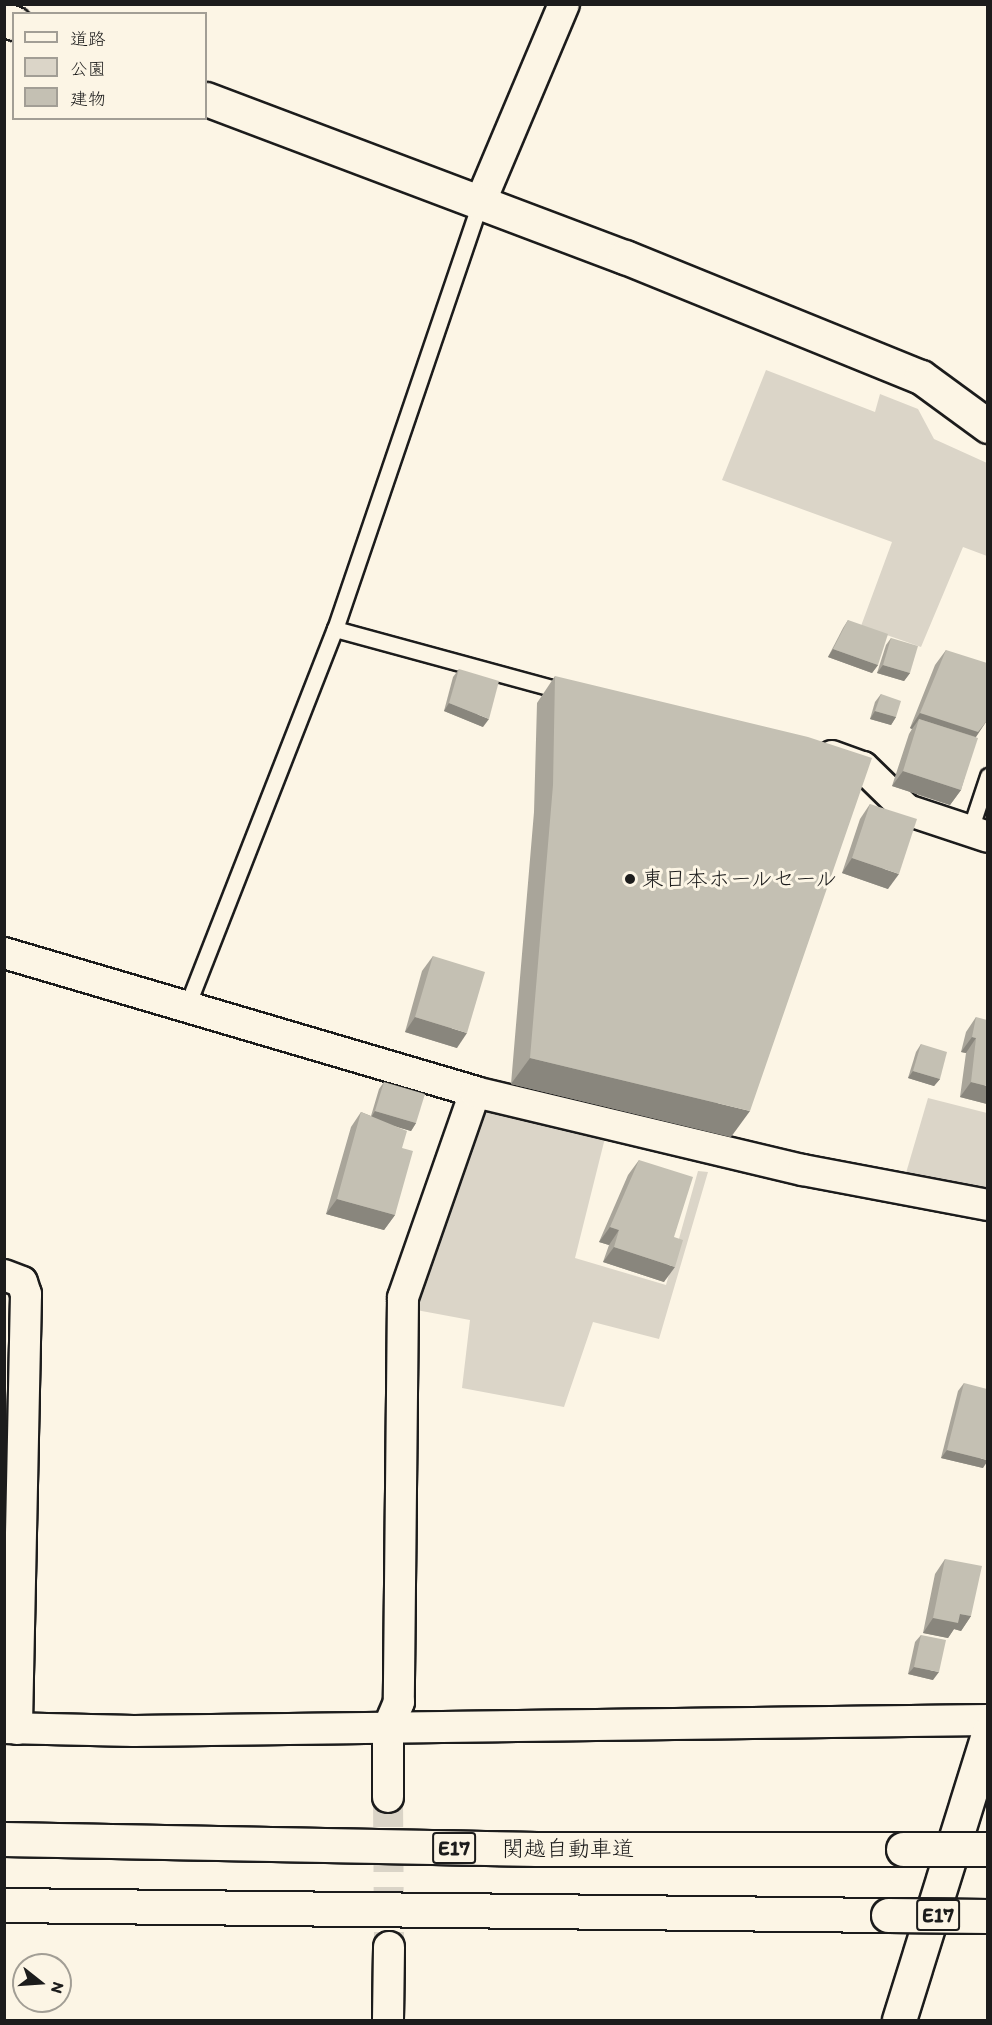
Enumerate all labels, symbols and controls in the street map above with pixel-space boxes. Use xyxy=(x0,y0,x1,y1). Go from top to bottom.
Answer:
legend xyxy=(12,12,207,120)
text: 道路 xyxy=(70,28,106,50)
text: 公園 xyxy=(70,58,106,80)
text: 建物 xyxy=(70,88,106,110)
place label: 東日本ホールセール xyxy=(642,866,840,892)
marker: 東日本ホールセール xyxy=(623,872,637,886)
road number: E17 xyxy=(432,1830,476,1866)
street label: 関越自動車道 xyxy=(502,1836,634,1862)
road number: E17 xyxy=(916,1897,960,1933)
north arrow xyxy=(12,1953,72,2013)
text: N xyxy=(47,1980,68,1996)

